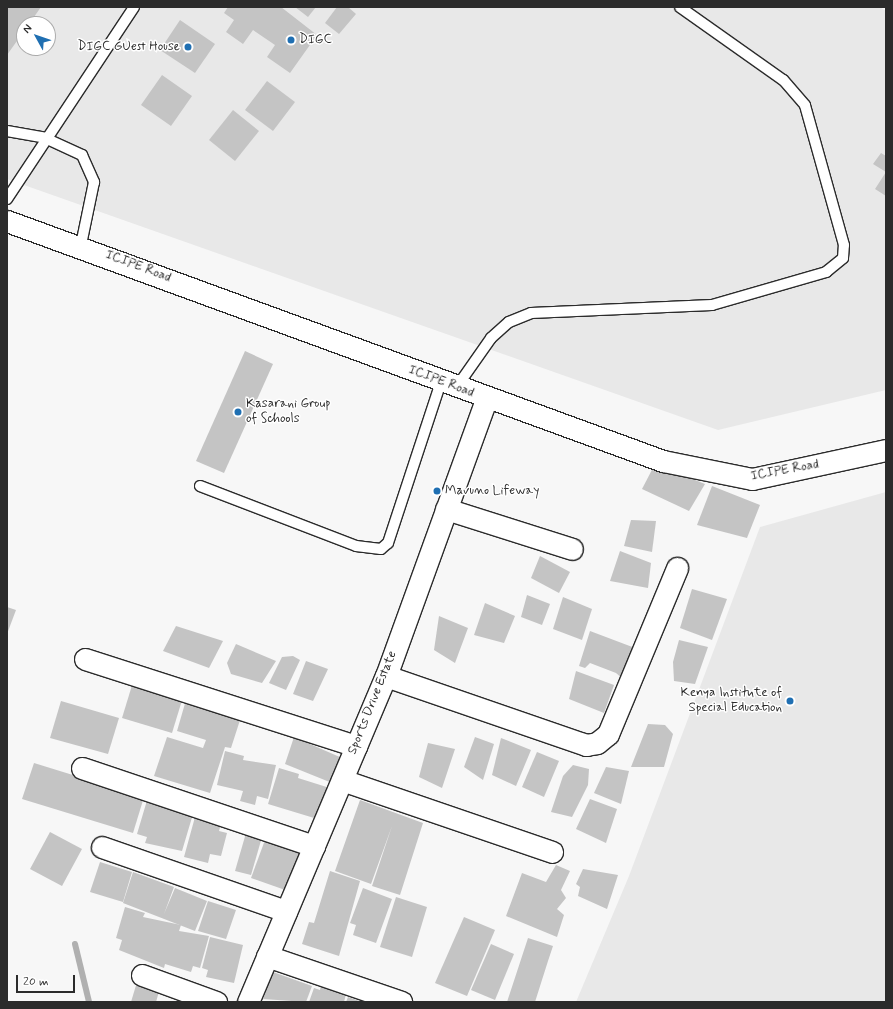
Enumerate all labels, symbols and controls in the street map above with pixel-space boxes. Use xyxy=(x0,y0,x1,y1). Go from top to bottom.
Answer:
north arrow xyxy=(16,16,56,56)
text: N xyxy=(20,22,35,36)
place label: DIGC xyxy=(299,32,332,48)
marker: DIGC xyxy=(286,35,296,45)
place label: DIGC GUest House xyxy=(78,39,180,55)
marker: DIGC GUest House xyxy=(183,42,193,52)
street label: ICIPE Road xyxy=(103,248,173,286)
street label: ICIPE Road xyxy=(406,363,476,401)
place label: Kasarani Group of Schools xyxy=(246,397,330,428)
marker: Kasarani Group of Schools xyxy=(233,407,243,417)
street label: ICIPE Road xyxy=(750,457,820,485)
place label: Mavuno Lifeway xyxy=(445,483,539,499)
marker: Mavuno Lifeway xyxy=(432,486,442,496)
street label: Sports Drive Estate xyxy=(345,649,401,757)
place label: Kenya Institute of Special Education xyxy=(677,686,782,717)
marker: Kenya Institute of Special Education xyxy=(785,696,795,706)
scale bar xyxy=(18,967,77,993)
text: 20 m xyxy=(23,974,49,990)

